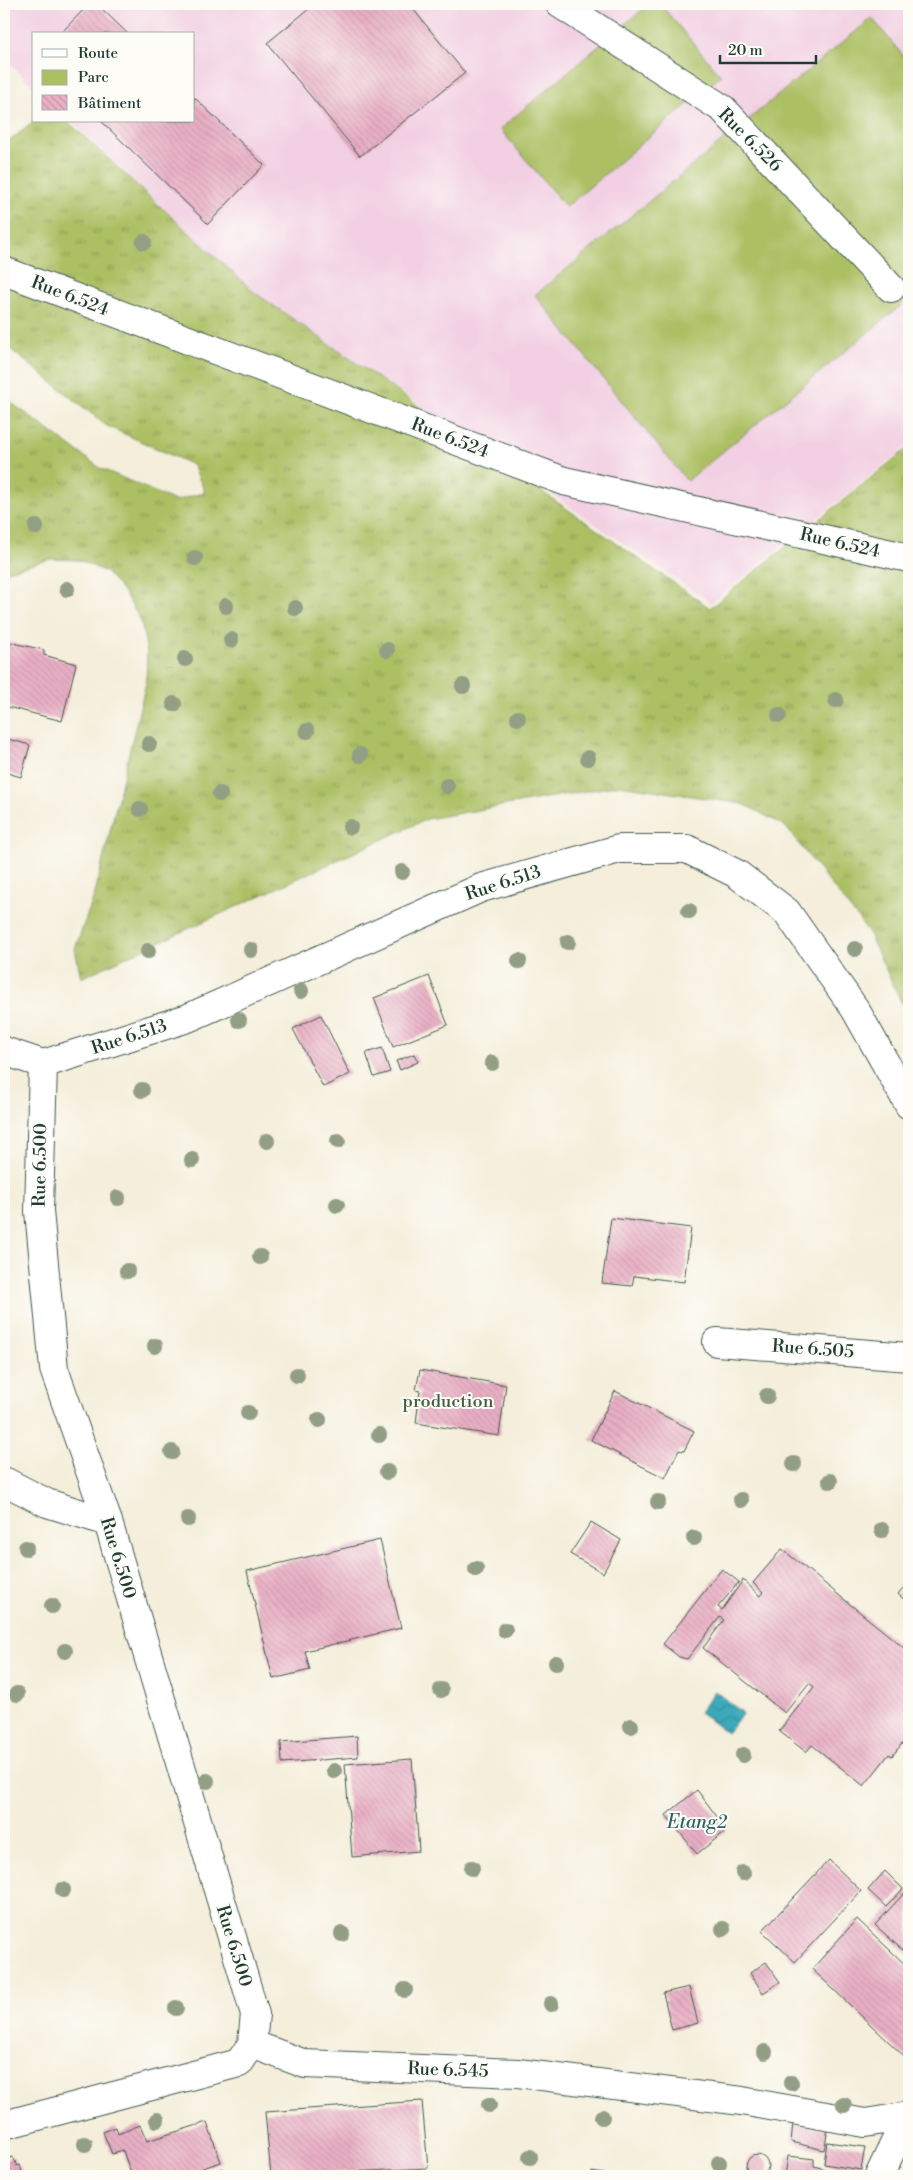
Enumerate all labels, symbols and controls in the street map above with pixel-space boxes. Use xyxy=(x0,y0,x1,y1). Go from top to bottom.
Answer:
legend xyxy=(32,32,195,122)
scale bar xyxy=(720,32,817,64)
text: 20 m xyxy=(728,41,763,60)
text: Route xyxy=(78,44,118,63)
text: Parc xyxy=(78,68,109,87)
text: Bâtiment xyxy=(77,94,142,113)
street label: Rue 6.526 xyxy=(713,103,787,177)
street label: Rue 6.524 xyxy=(28,271,112,321)
street label: Rue 6.524 xyxy=(408,413,492,463)
street label: Rue 6.524 xyxy=(798,523,883,563)
street label: Rue 6.513 xyxy=(462,860,544,906)
street label: Rue 6.513 xyxy=(88,1014,170,1060)
street label: Rue 6.500 xyxy=(28,1123,52,1207)
street label: Rue 6.505 xyxy=(771,1335,855,1363)
park label: production xyxy=(403,1390,494,1413)
street label: Rue 6.500 xyxy=(95,1514,141,1602)
water label: Etang2 xyxy=(666,1810,728,1834)
street label: Rue 6.500 xyxy=(211,1902,257,1990)
street label: Rue 6.545 xyxy=(407,2057,489,2083)

